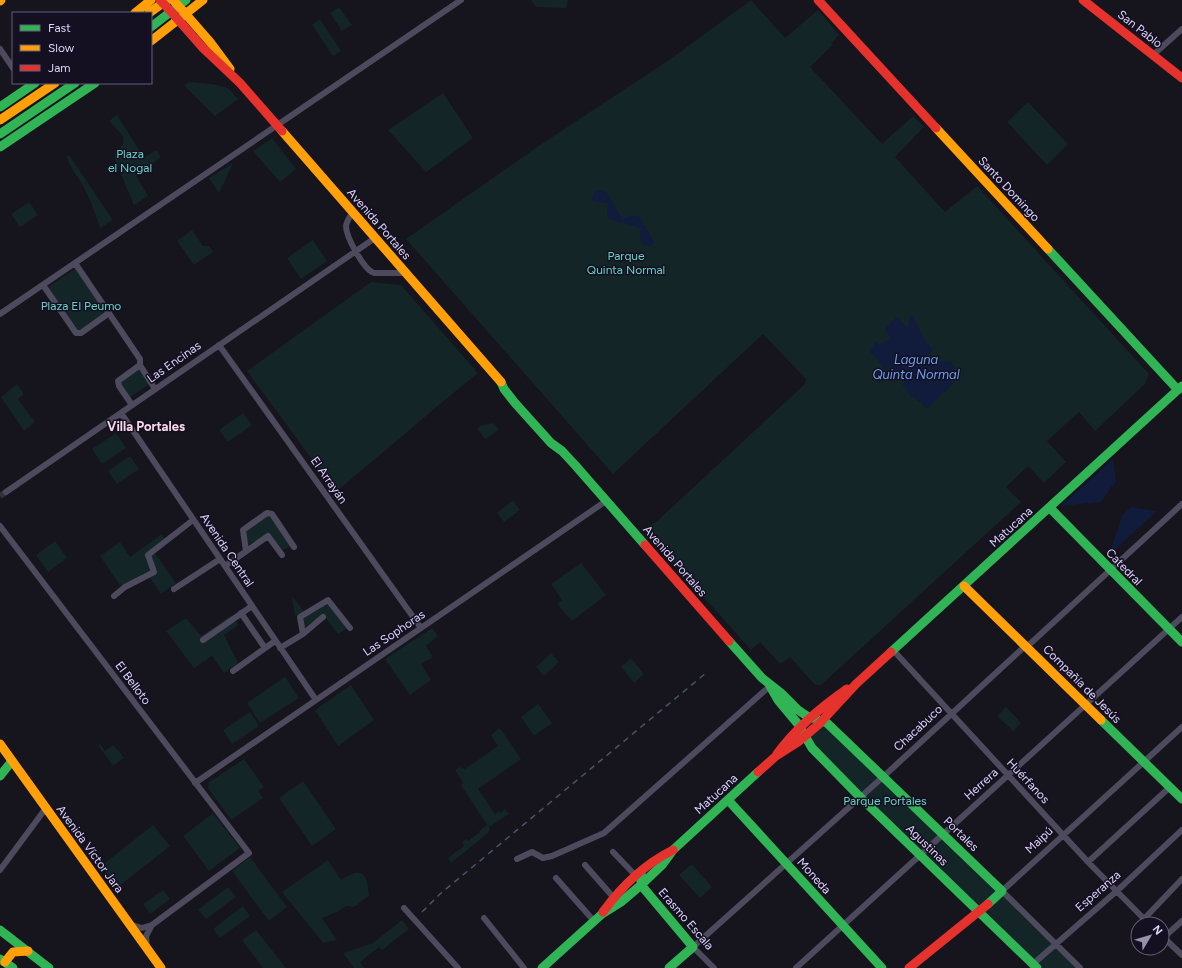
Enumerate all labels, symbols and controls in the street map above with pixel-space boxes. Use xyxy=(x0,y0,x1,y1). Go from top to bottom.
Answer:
street label: San Pablo xyxy=(1115,7,1165,51)
legend xyxy=(12,12,152,84)
text: Fast xyxy=(48,21,71,35)
text: Slow xyxy=(48,41,75,55)
text: Jam xyxy=(48,61,71,75)
park label: Plaza el Nogal xyxy=(108,147,152,175)
street label: Santo Domingo xyxy=(975,154,1043,224)
street label: Avenida Portales xyxy=(344,186,414,263)
park label: Parque Quinta Normal xyxy=(587,249,665,277)
park label: Plaza El Peumo xyxy=(41,299,121,313)
street label: Las Encinas xyxy=(144,338,204,386)
water label: Laguna Quinta Normal xyxy=(872,352,960,382)
district label: Villa Portales xyxy=(107,419,185,434)
street label: El Arrayán xyxy=(308,454,350,506)
street label: Matucana xyxy=(987,504,1035,550)
street label: Avenida Central xyxy=(197,511,257,589)
street label: Avenida Portales xyxy=(640,523,710,600)
street label: Catedral xyxy=(1103,546,1145,588)
street label: Las Sophoras xyxy=(360,607,428,659)
street label: Compañía de Jesús xyxy=(1040,642,1124,726)
street label: El Belloto xyxy=(112,659,154,707)
street label: Chacabuco xyxy=(891,702,945,754)
street label: Huérfanos xyxy=(1004,756,1053,807)
street label: Herrera xyxy=(961,765,1001,803)
street label: Matucana xyxy=(692,771,740,817)
park label: Parque Portales xyxy=(843,794,927,808)
street label: Avenida Víctor Jara xyxy=(54,802,126,896)
street label: Portales xyxy=(941,814,982,854)
street label: Agustinas xyxy=(903,822,951,869)
street label: Maipú xyxy=(1022,824,1056,856)
street label: Moneda xyxy=(794,855,834,897)
street label: Esperanza xyxy=(1073,868,1123,914)
street label: Erasmo Escala xyxy=(655,885,717,953)
north arrow xyxy=(1130,916,1170,956)
text: N xyxy=(1150,923,1165,938)

